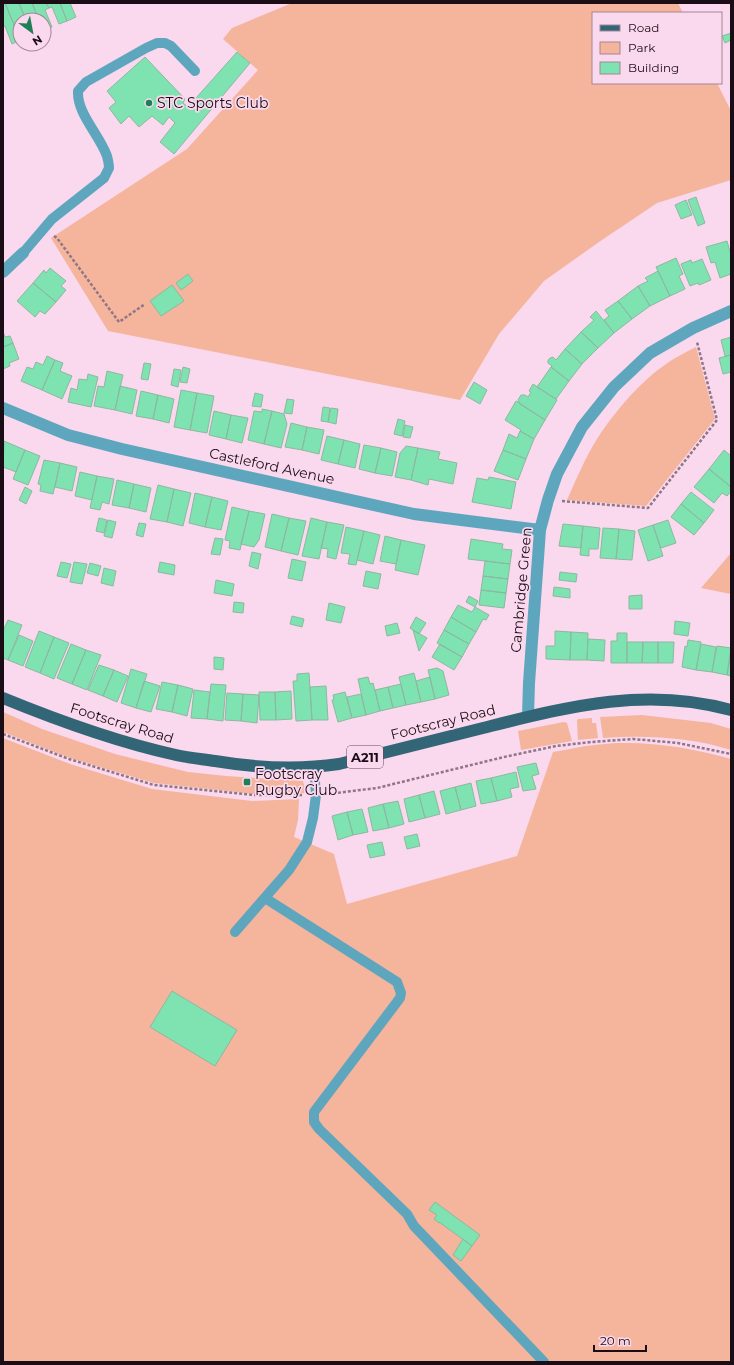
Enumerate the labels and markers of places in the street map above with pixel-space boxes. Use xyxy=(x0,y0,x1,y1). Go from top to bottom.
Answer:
place label: STC Sports Club xyxy=(157,94,268,112)
marker: STC Sports Club xyxy=(144,98,154,108)
place label: Footscray Rugby Club xyxy=(255,765,337,799)
marker: Footscray Rugby Club xyxy=(242,777,252,787)

